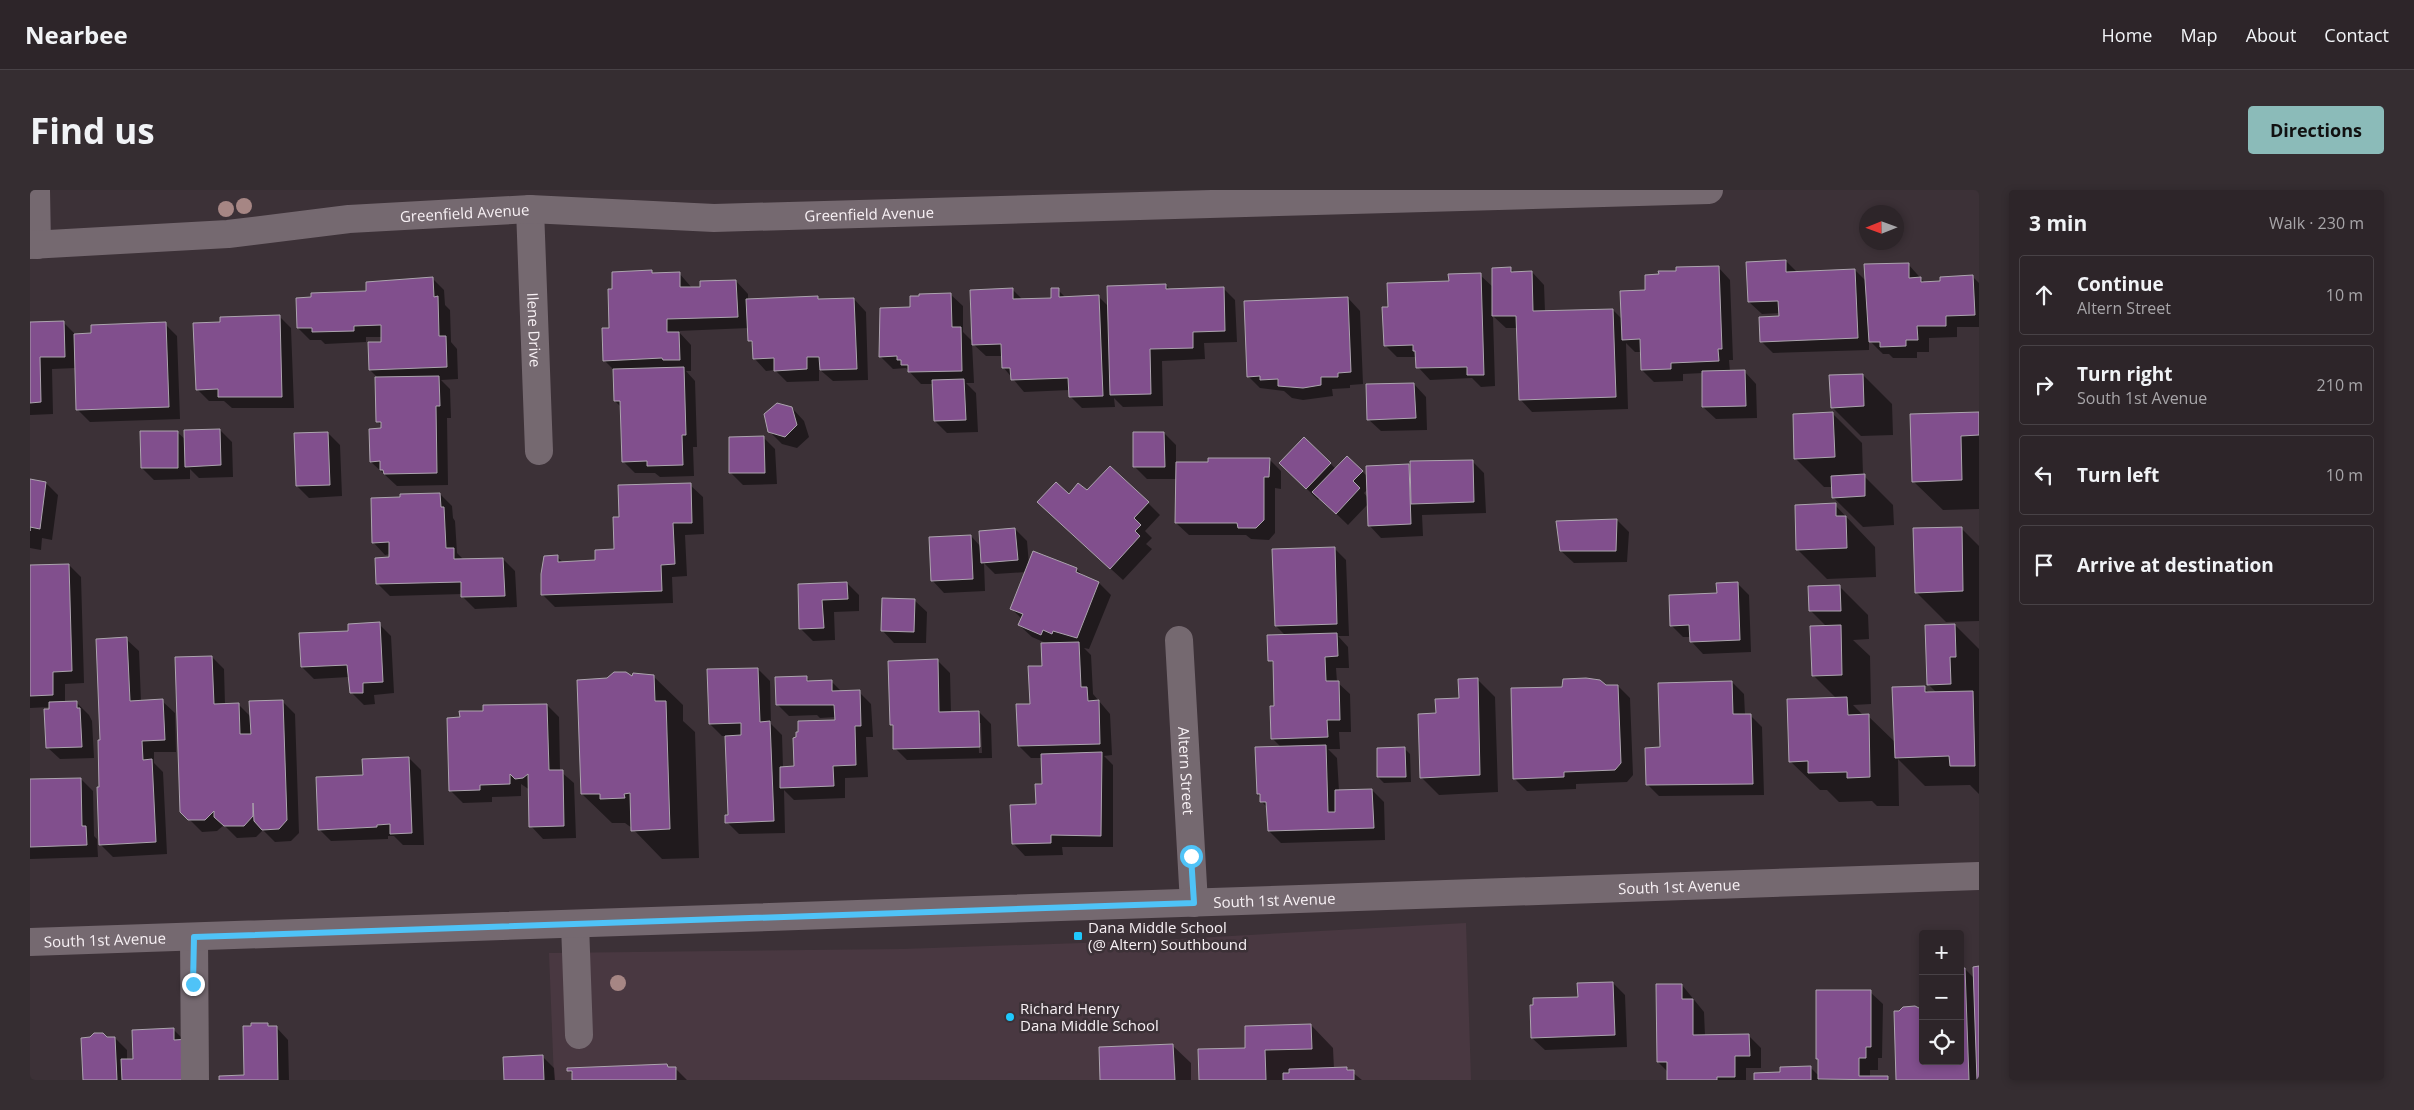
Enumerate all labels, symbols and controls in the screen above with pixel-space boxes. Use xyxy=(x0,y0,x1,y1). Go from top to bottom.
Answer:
text: Nearbee xyxy=(25,18,128,51)
text: Home xyxy=(2102,23,2152,47)
text: Map xyxy=(2180,23,2218,47)
text: About xyxy=(2246,23,2296,47)
text: Contact xyxy=(2324,23,2389,47)
button: Directions xyxy=(2248,106,2384,154)
text: Find us xyxy=(30,107,155,154)
street label: Greenfield Avenue xyxy=(399,199,530,226)
street label: Greenfield Avenue xyxy=(804,202,934,225)
north arrow xyxy=(1859,205,1904,250)
text: 3 min xyxy=(2029,209,2087,237)
text: Walk · 230 m xyxy=(2269,212,2364,234)
text: Continue xyxy=(2077,271,2164,297)
icon: ahead xyxy=(2030,281,2058,309)
text: 10 m xyxy=(2326,284,2363,306)
street label: Ilene Drive xyxy=(523,292,546,368)
text: Altern Street xyxy=(2077,297,2171,319)
text: Turn right xyxy=(2077,361,2172,387)
icon: right xyxy=(2030,371,2058,399)
text: 210 m xyxy=(2317,374,2363,396)
text: South 1st Avenue xyxy=(2077,387,2207,409)
icon: left xyxy=(2030,461,2058,489)
text: Turn left xyxy=(2077,462,2159,488)
text: 10 m xyxy=(2326,464,2363,486)
icon: arrive xyxy=(2030,551,2058,579)
text: Arrive at destination xyxy=(2077,552,2274,578)
street label: Altern Street xyxy=(1174,726,1199,815)
route start xyxy=(1180,845,1203,868)
street label: South 1st Avenue xyxy=(1618,874,1740,898)
street label: South 1st Avenue xyxy=(1213,888,1336,912)
place label: Dana Middle School (@ Altern) Southbound xyxy=(1088,917,1247,954)
street label: South 1st Avenue xyxy=(44,927,166,952)
marker: Dana Middle School (@ Altern) Southbound xyxy=(1072,930,1084,942)
map controls xyxy=(1919,930,1964,1065)
button: + xyxy=(1919,930,1964,975)
route end xyxy=(182,973,205,996)
button: − xyxy=(1919,975,1964,1020)
place label: Richard Henry Dana Middle School xyxy=(1020,998,1159,1035)
marker: Richard Henry Dana Middle School xyxy=(1004,1011,1016,1023)
button: locate xyxy=(1919,1020,1964,1065)

